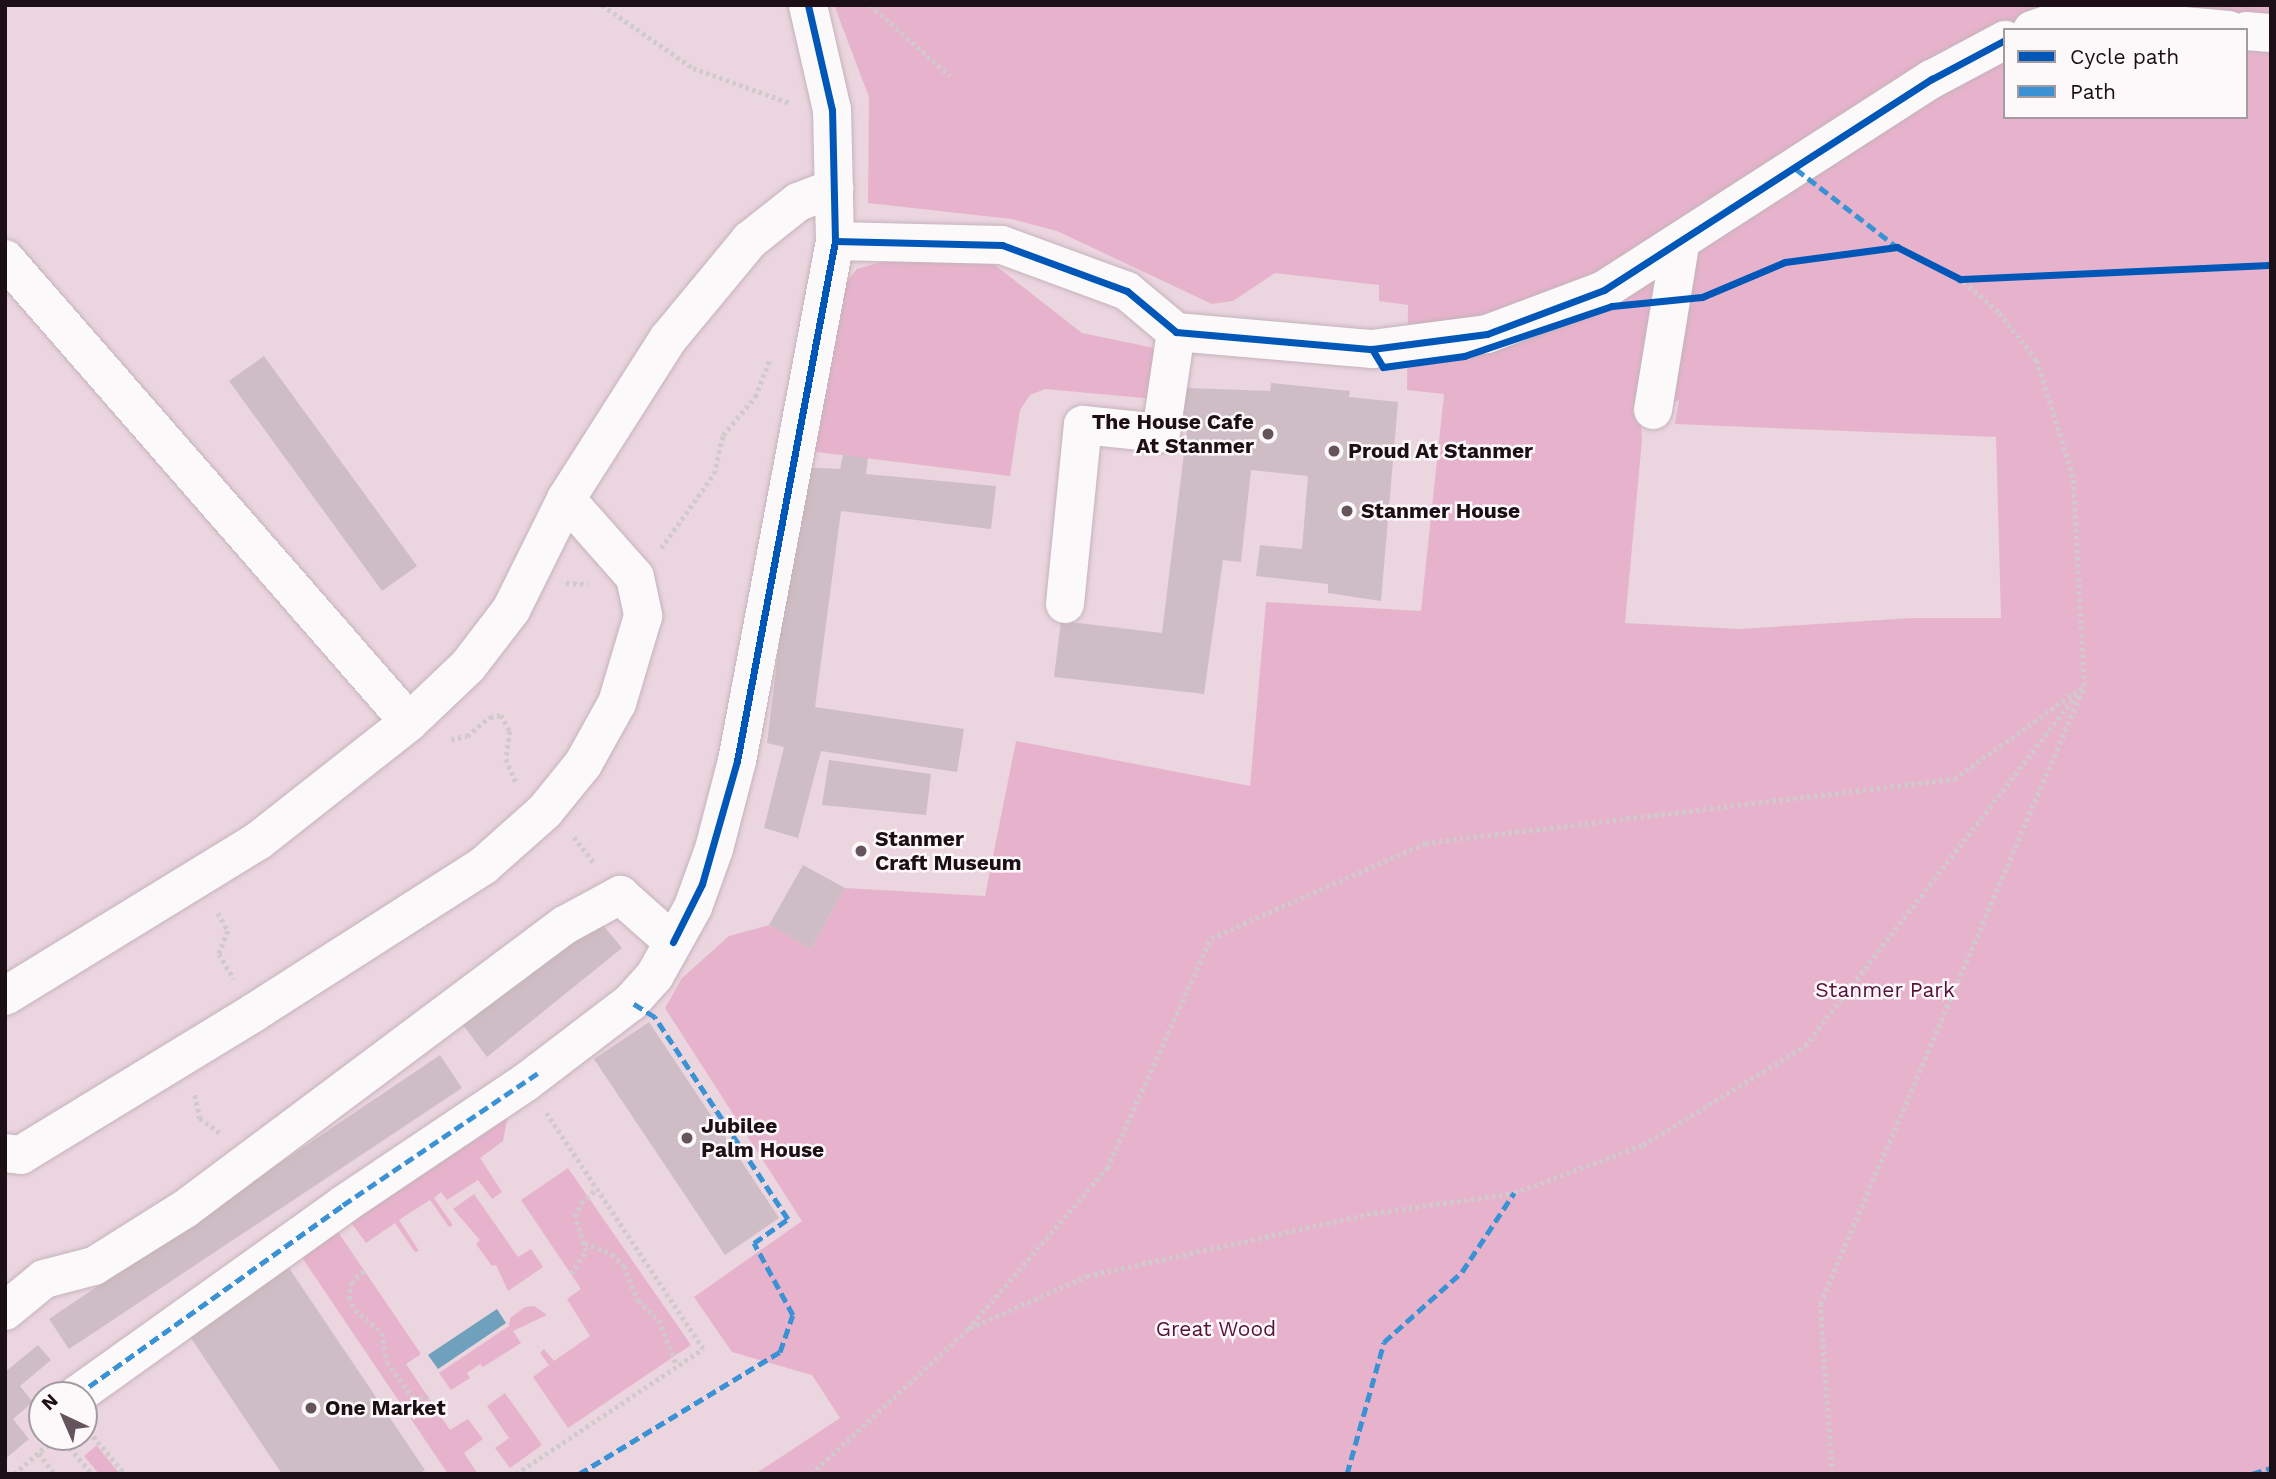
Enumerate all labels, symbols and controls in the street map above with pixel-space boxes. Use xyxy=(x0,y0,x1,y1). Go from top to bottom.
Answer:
legend xyxy=(2003,28,2248,119)
text: Cycle path xyxy=(2070,44,2179,69)
text: Path xyxy=(2070,79,2116,104)
place label: The House Cafe At Stanmer xyxy=(1092,409,1254,459)
marker: The House Cafe At Stanmer xyxy=(1260,426,1276,442)
place label: Proud At Stanmer xyxy=(1348,438,1534,464)
marker: Proud At Stanmer xyxy=(1326,443,1342,459)
place label: Stanmer House xyxy=(1361,498,1520,524)
marker: Stanmer House xyxy=(1339,503,1355,519)
place label: Stanmer Craft Museum xyxy=(875,826,1022,876)
marker: Stanmer Craft Museum xyxy=(853,843,869,859)
park label: Stanmer Park xyxy=(1815,977,1955,1003)
place label: Jubilee Palm House xyxy=(701,1113,824,1163)
marker: Jubilee Palm House xyxy=(679,1130,695,1146)
park label: Great Wood xyxy=(1156,1316,1276,1342)
north arrow xyxy=(28,1381,98,1451)
text: N xyxy=(36,1389,63,1415)
place label: One Market xyxy=(325,1395,446,1421)
marker: One Market xyxy=(303,1400,319,1416)

